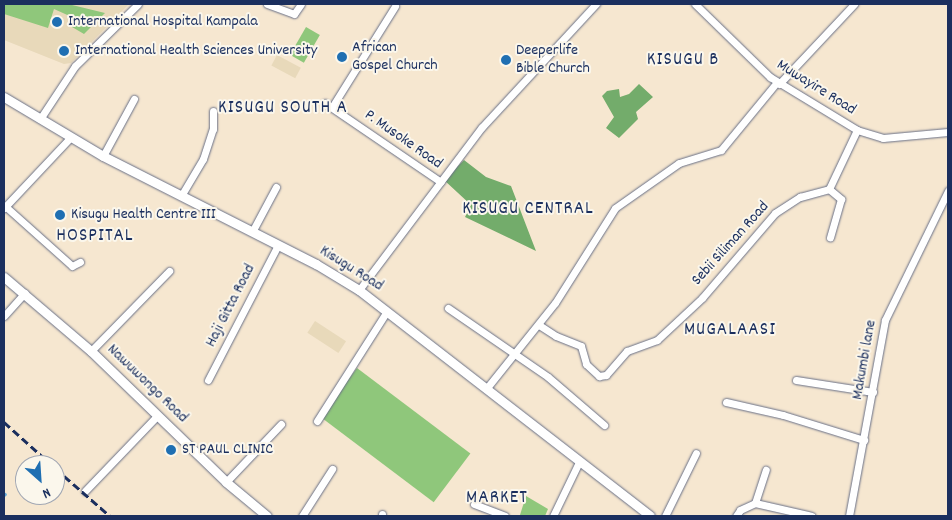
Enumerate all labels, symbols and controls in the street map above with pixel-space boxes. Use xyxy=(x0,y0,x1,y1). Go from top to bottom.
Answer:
place label: International Hospital Kampala xyxy=(68,12,258,32)
marker: International Hospital Kampala xyxy=(50,15,64,29)
place label: African Gospel Church xyxy=(352,38,438,76)
place label: International Health Sciences University xyxy=(75,41,317,61)
place label: Deeperlife Bible Church xyxy=(516,41,590,79)
marker: International Health Sciences University xyxy=(57,44,71,58)
district label: KISUGU B xyxy=(646,50,720,72)
marker: African Gospel Church xyxy=(336,51,348,63)
marker: Deeperlife Bible Church xyxy=(500,54,512,66)
street label: Muwayire Road xyxy=(773,56,859,120)
district label: KISUGU SOUTH A xyxy=(216,98,350,120)
street label: P. Musoke Road xyxy=(360,106,446,174)
street label: Sebii Siliman Road xyxy=(688,198,774,290)
district label: KISUGU CENTRAL xyxy=(460,199,596,221)
place label: Kisugu Health Centre III xyxy=(71,205,216,225)
marker: Kisugu Health Centre III xyxy=(53,208,67,222)
district label: HOSPITAL xyxy=(55,226,135,248)
street label: Kisugu Road xyxy=(316,242,386,296)
street label: Haji Gitta Road xyxy=(202,261,260,351)
street label: Makumbi lane xyxy=(849,319,881,401)
district label: MUGALAASI xyxy=(683,320,777,342)
street label: Nawuwongo Road xyxy=(103,341,191,427)
place label: ST PAUL CLINIC xyxy=(182,440,273,460)
marker: ST PAUL CLINIC xyxy=(164,443,178,457)
north arrow xyxy=(15,455,65,505)
text: N xyxy=(39,482,54,503)
district label: MARKET xyxy=(465,488,529,510)

